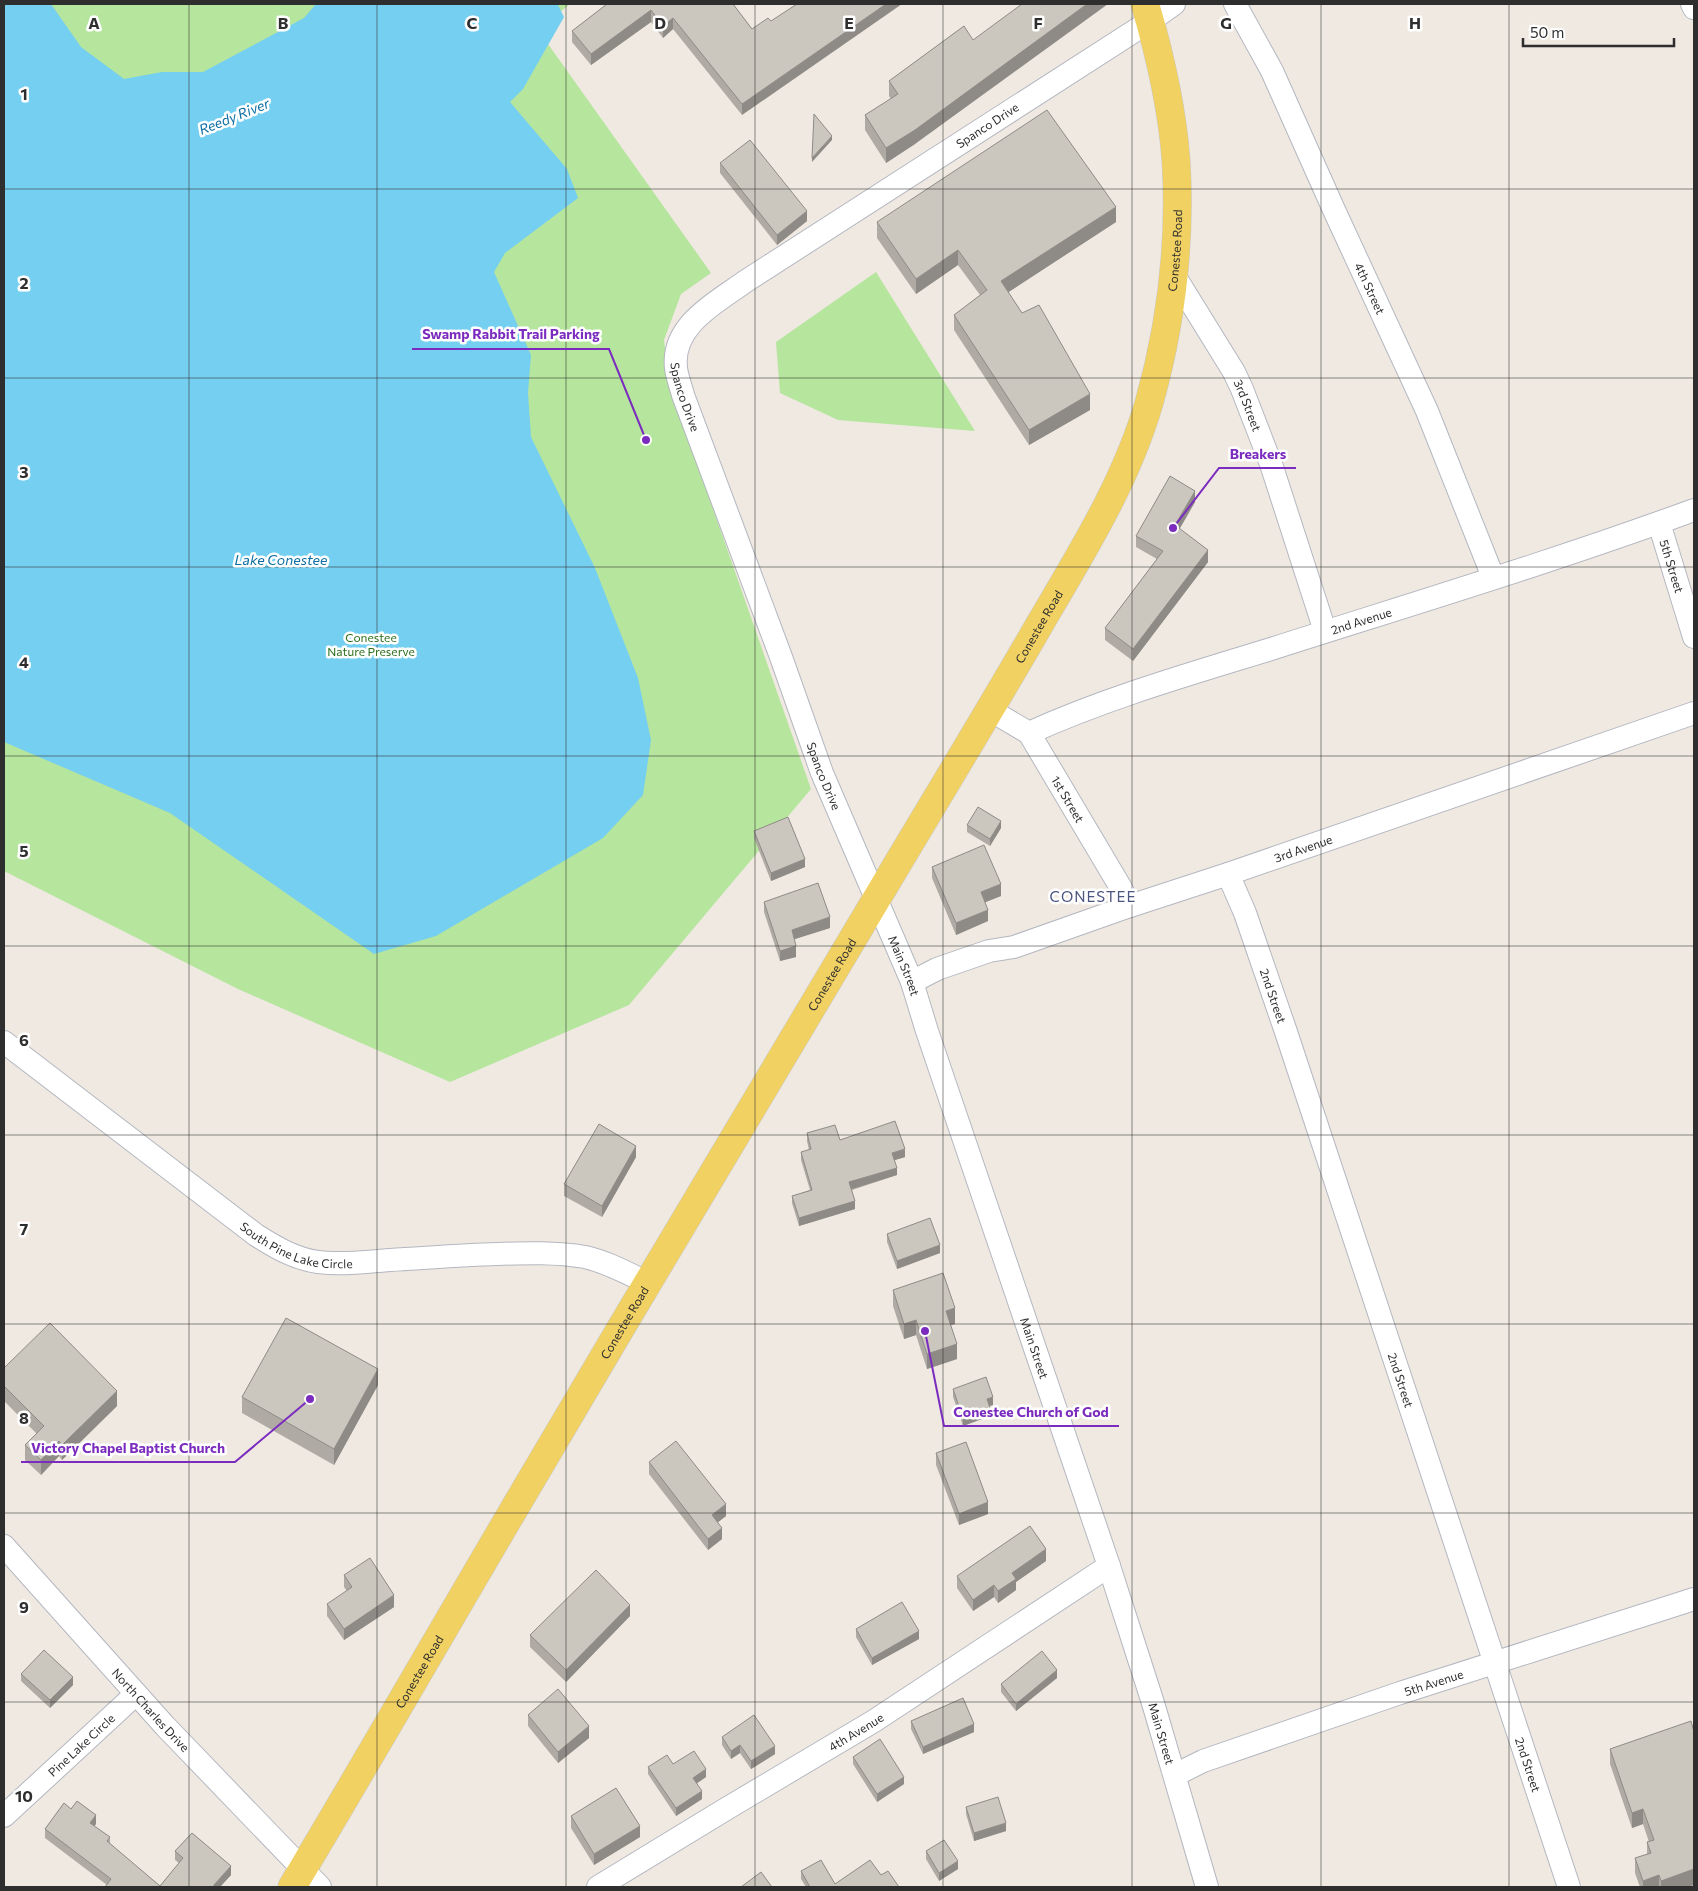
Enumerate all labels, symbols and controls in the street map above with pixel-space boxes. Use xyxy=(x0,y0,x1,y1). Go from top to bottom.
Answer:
text: A xyxy=(88,13,100,32)
text: B xyxy=(278,13,289,32)
text: C xyxy=(467,13,478,32)
text: D xyxy=(654,13,666,32)
text: E xyxy=(844,13,854,32)
text: F xyxy=(1033,13,1043,32)
text: G xyxy=(1220,13,1232,32)
text: H xyxy=(1409,13,1421,32)
scale bar xyxy=(1523,15,1674,47)
text: 50 m xyxy=(1530,23,1564,41)
text: 1 xyxy=(20,84,28,103)
water label: Reedy River xyxy=(196,94,272,138)
street label: Spanco Drive xyxy=(953,100,1021,150)
street label: Conestee Road xyxy=(1165,209,1184,292)
street label: 4th Street xyxy=(1352,260,1388,316)
text: 2 xyxy=(19,273,29,292)
callout: Swamp Rabbit Trail Parking xyxy=(412,320,609,349)
text: Swamp Rabbit Trail Parking xyxy=(422,325,600,342)
street label: Spanco Drive xyxy=(669,362,703,433)
street label: 3rd Street xyxy=(1231,377,1265,433)
callout: Breakers xyxy=(1219,439,1296,468)
text: Breakers xyxy=(1230,445,1287,462)
text: 3 xyxy=(19,462,29,481)
street label: 5th Street xyxy=(1657,538,1687,594)
water label: Lake Conestee xyxy=(235,551,328,568)
street label: Conestee Road xyxy=(1012,588,1065,665)
street label: 2nd Avenue xyxy=(1329,604,1393,637)
park label: Conestee Nature Preserve xyxy=(327,630,415,658)
text: 4 xyxy=(19,652,29,671)
street label: Spanco Drive xyxy=(805,740,844,812)
street label: 1st Street xyxy=(1049,773,1087,825)
street label: 3rd Avenue xyxy=(1272,832,1334,865)
text: 5 xyxy=(19,841,29,860)
district label: CONESTEE xyxy=(1050,887,1136,905)
street label: Main Street xyxy=(886,933,923,997)
street label: Conestee Road xyxy=(805,936,859,1013)
street label: 2nd Street xyxy=(1258,967,1289,1025)
text: 6 xyxy=(19,1030,29,1049)
text: 7 xyxy=(20,1219,29,1238)
street label: South Pine Lake Circle xyxy=(238,1219,353,1270)
street label: Conestee Road xyxy=(597,1284,651,1361)
street label: Main Street xyxy=(1018,1315,1052,1380)
street label: 2nd Street xyxy=(1386,1351,1417,1409)
callout: Conestee Church of God xyxy=(944,1397,1119,1426)
text: Conestee Church of God xyxy=(953,1403,1109,1420)
text: 8 xyxy=(19,1408,29,1427)
callout: Victory Chapel Baptist Church xyxy=(21,1433,235,1462)
text: Victory Chapel Baptist Church xyxy=(31,1439,225,1456)
text: 9 xyxy=(19,1597,29,1616)
street label: Conestee Road xyxy=(392,1633,446,1711)
street label: North Charles Drive xyxy=(110,1665,192,1754)
street label: 5th Avenue xyxy=(1402,1666,1465,1698)
street label: Main Street xyxy=(1146,1701,1178,1766)
street label: 4th Avenue xyxy=(826,1710,886,1753)
street label: Pine Lake Circle xyxy=(45,1711,117,1779)
street label: 2nd Street xyxy=(1513,1735,1544,1794)
text: 10 xyxy=(15,1786,33,1805)

